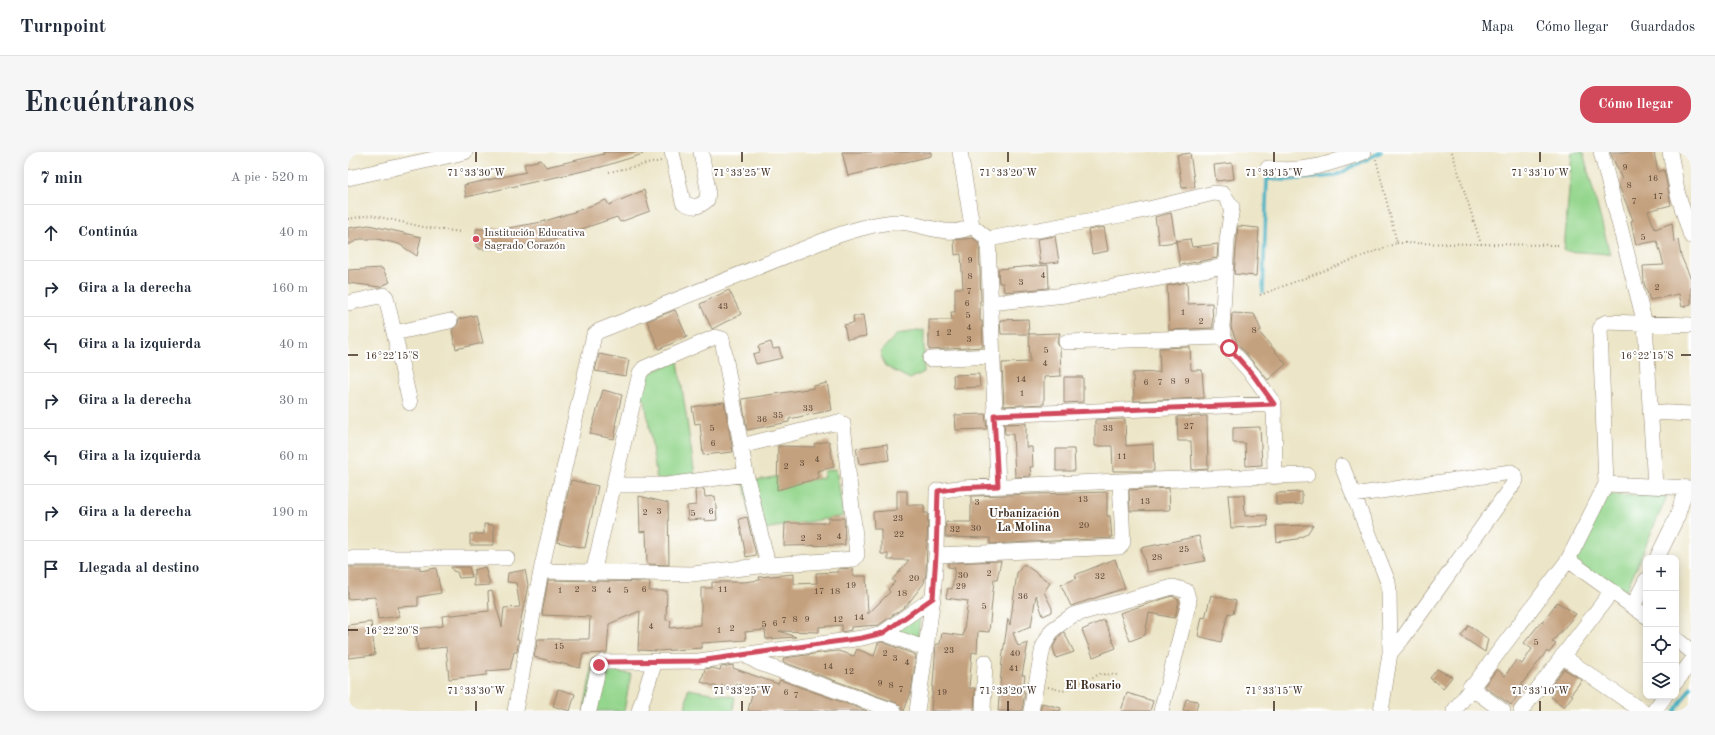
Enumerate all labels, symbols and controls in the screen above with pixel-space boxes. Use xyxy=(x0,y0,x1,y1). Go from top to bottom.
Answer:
text: Turnpoint xyxy=(20,18,106,37)
text: Mapa xyxy=(1481,20,1514,34)
text: Cómo llegar xyxy=(1536,20,1608,34)
text: Guardados xyxy=(1630,20,1695,34)
button: Cómo llegar xyxy=(1580,86,1691,123)
text: Encuéntranos xyxy=(24,90,194,118)
house number: 9 xyxy=(1622,163,1628,172)
text: 71°33'30"W xyxy=(447,168,505,178)
text: 71°33'25"W xyxy=(713,168,771,178)
text: 71°33'20"W xyxy=(979,168,1037,178)
text: 71°33'15"W xyxy=(1245,168,1303,178)
text: 71°33'10"W xyxy=(1511,168,1569,178)
text: 7 min xyxy=(40,170,83,187)
text: A pie · 520 m xyxy=(231,171,308,184)
house number: 16 xyxy=(1648,174,1658,183)
house number: 8 xyxy=(1626,181,1632,190)
house number: 17 xyxy=(1653,192,1663,201)
house number: 7 xyxy=(1631,197,1637,206)
icon: ahead xyxy=(40,222,62,244)
text: Continúa xyxy=(78,225,138,240)
text: 40 m xyxy=(279,226,308,239)
place label: Institución Educativa Sagrado Corazón xyxy=(484,228,586,252)
house number: 5 xyxy=(1640,233,1646,242)
marker: Institución Educativa Sagrado Corazón xyxy=(471,234,481,244)
house number: 9 xyxy=(967,256,973,265)
house number: 4 xyxy=(1040,271,1046,280)
house number: 8 xyxy=(967,272,973,281)
icon: right xyxy=(40,278,62,300)
house number: 3 xyxy=(1018,278,1024,287)
text: Gira a la derecha xyxy=(78,281,192,296)
text: 160 m xyxy=(271,282,308,295)
house number: 2 xyxy=(1654,283,1660,292)
house number: 7 xyxy=(966,287,972,296)
house number: 6 xyxy=(964,299,970,308)
house number: 43 xyxy=(718,302,728,311)
house number: 1 xyxy=(1180,308,1186,317)
house number: 5 xyxy=(965,311,971,320)
house number: 2 xyxy=(1198,317,1204,326)
house number: 4 xyxy=(966,323,972,332)
house number: 8 xyxy=(1251,326,1257,335)
house number: 2 xyxy=(946,328,952,337)
house number: 1 xyxy=(935,329,941,338)
icon: left xyxy=(40,334,62,356)
house number: 3 xyxy=(966,335,972,344)
text: Gira a la izquierda xyxy=(78,337,201,352)
text: 40 m xyxy=(279,338,308,351)
route start xyxy=(1220,339,1238,357)
house number: 5 xyxy=(1043,346,1049,355)
text: 16°22'15"S xyxy=(365,351,419,361)
text: 16°22'15"S xyxy=(1620,351,1674,361)
house number: 4 xyxy=(1042,359,1048,368)
house number: 14 xyxy=(1016,375,1026,384)
house number: 8 xyxy=(1170,377,1176,386)
house number: 9 xyxy=(1184,377,1190,386)
house number: 6 xyxy=(1143,378,1149,387)
house number: 7 xyxy=(1157,378,1163,387)
house number: 1 xyxy=(1019,389,1025,398)
icon: right xyxy=(40,390,62,412)
text: Gira a la derecha xyxy=(78,393,192,408)
text: 30 m xyxy=(279,394,308,407)
house number: 33 xyxy=(803,404,813,413)
house number: 35 xyxy=(773,411,783,420)
house number: 36 xyxy=(757,415,767,424)
house number: 27 xyxy=(1184,422,1194,431)
house number: 5 xyxy=(709,424,715,433)
house number: 33 xyxy=(1103,424,1113,433)
house number: 6 xyxy=(710,439,716,448)
icon: left xyxy=(40,446,62,468)
text: Gira a la izquierda xyxy=(78,449,201,464)
text: 60 m xyxy=(279,450,308,463)
house number: 11 xyxy=(1117,452,1127,461)
house number: 4 xyxy=(814,455,820,464)
house number: 3 xyxy=(799,459,805,468)
house number: 2 xyxy=(783,462,789,471)
house number: 13 xyxy=(1078,495,1088,504)
house number: 13 xyxy=(1140,497,1150,506)
house number: 3 xyxy=(974,498,980,507)
icon: right xyxy=(40,502,62,524)
text: Gira a la derecha xyxy=(78,505,192,520)
text: 190 m xyxy=(271,506,308,519)
house number: 3 xyxy=(656,507,662,516)
house number: 6 xyxy=(708,507,714,516)
house number: 2 xyxy=(642,508,648,517)
district label: Urbanización La Molina xyxy=(989,508,1060,534)
house number: 5 xyxy=(690,509,696,518)
house number: 23 xyxy=(893,514,903,523)
house number: 20 xyxy=(1079,521,1089,530)
house number: 30 xyxy=(971,524,981,533)
house number: 32 xyxy=(950,525,960,534)
house number: 22 xyxy=(894,530,904,539)
house number: 4 xyxy=(836,532,842,541)
house number: 3 xyxy=(816,533,822,542)
house number: 2 xyxy=(800,534,806,543)
house number: 25 xyxy=(1179,545,1189,554)
house number: 28 xyxy=(1152,553,1162,562)
map controls xyxy=(1643,555,1679,699)
button: + xyxy=(1643,555,1679,591)
icon: arrive xyxy=(40,558,62,580)
text: Llegada al destino xyxy=(78,561,199,576)
house number: 2 xyxy=(986,569,992,578)
house number: 30 xyxy=(958,571,968,580)
house number: 32 xyxy=(1095,572,1105,581)
house number: 20 xyxy=(909,574,919,583)
house number: 19 xyxy=(846,581,856,590)
house number: 29 xyxy=(956,582,966,591)
house number: 2 xyxy=(574,585,580,594)
house number: 3 xyxy=(591,585,597,594)
house number: 6 xyxy=(641,585,647,594)
house number: 11 xyxy=(718,585,728,594)
house number: 1 xyxy=(557,586,563,595)
house number: 4 xyxy=(606,586,612,595)
house number: 5 xyxy=(623,586,629,595)
house number: 17 xyxy=(814,587,824,596)
house number: 18 xyxy=(830,587,840,596)
house number: 18 xyxy=(897,589,907,598)
button: − xyxy=(1643,591,1679,627)
house number: 36 xyxy=(1018,592,1028,601)
house number: 5 xyxy=(981,602,987,611)
house number: 14 xyxy=(854,613,864,622)
house number: 8 xyxy=(792,615,798,624)
house number: 9 xyxy=(804,615,810,624)
house number: 12 xyxy=(833,615,843,624)
house number: 7 xyxy=(781,616,787,625)
house number: 6 xyxy=(772,619,778,628)
house number: 5 xyxy=(761,620,767,629)
house number: 4 xyxy=(648,622,654,631)
house number: 2 xyxy=(729,624,735,633)
text: 16°22'20"S xyxy=(365,626,419,636)
house number: 1 xyxy=(716,626,722,635)
button: locate xyxy=(1643,627,1679,663)
house number: 5 xyxy=(1533,638,1539,647)
house number: 15 xyxy=(554,642,564,651)
house number: 23 xyxy=(944,646,954,655)
house number: 2 xyxy=(882,649,888,658)
house number: 40 xyxy=(1010,649,1020,658)
house number: 3 xyxy=(892,654,898,663)
route end xyxy=(590,656,608,674)
house number: 4 xyxy=(904,658,910,667)
house number: 14 xyxy=(823,662,833,671)
button: layers xyxy=(1643,663,1679,699)
house number: 41 xyxy=(1009,664,1019,673)
house number: 12 xyxy=(844,667,854,676)
house number: 9 xyxy=(877,679,883,688)
district label: El Rosario xyxy=(1065,680,1121,692)
house number: 8 xyxy=(888,681,894,690)
house number: 7 xyxy=(898,685,904,694)
text: 71°33'30"W xyxy=(447,686,505,696)
text: 71°33'25"W xyxy=(713,686,771,696)
text: 71°33'20"W xyxy=(979,686,1037,696)
text: 71°33'15"W xyxy=(1245,686,1303,696)
text: 71°33'10"W xyxy=(1511,686,1569,696)
house number: 6 xyxy=(783,688,789,697)
house number: 19 xyxy=(937,688,947,697)
house number: 7 xyxy=(793,691,799,700)

